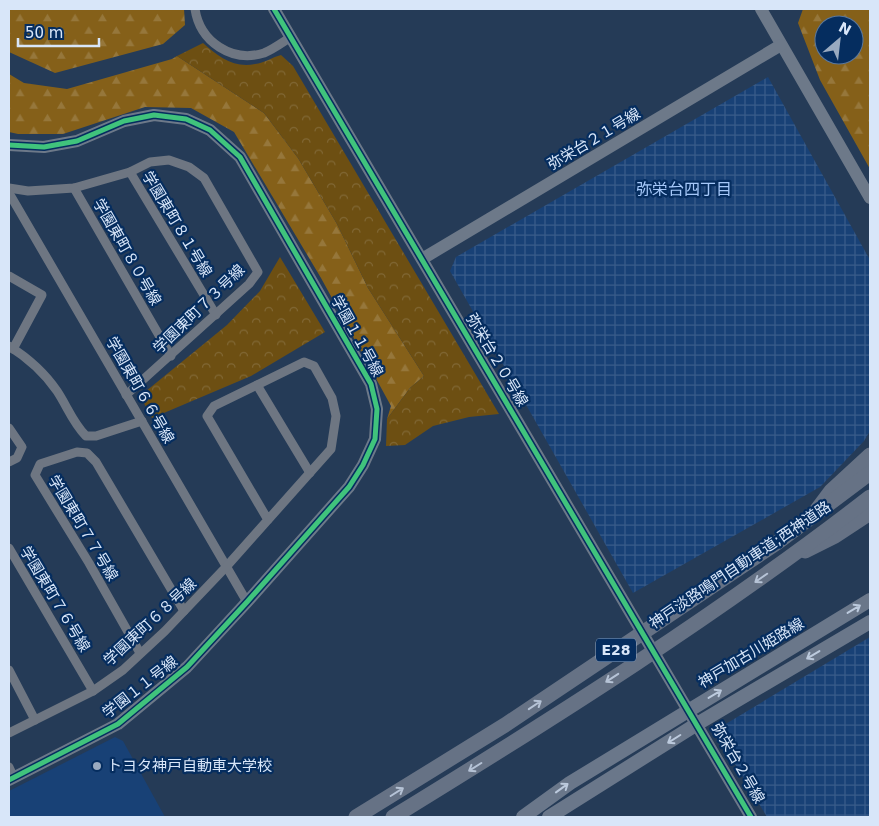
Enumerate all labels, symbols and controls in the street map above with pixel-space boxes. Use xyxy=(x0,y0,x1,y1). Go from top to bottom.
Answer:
scale bar xyxy=(18,15,99,47)
north arrow xyxy=(814,15,864,65)
text: N xyxy=(836,19,854,38)
text: 50 m xyxy=(25,24,63,42)
street label: 弥栄台２１号線 xyxy=(544,104,644,174)
street label: 学園東町８１号線 xyxy=(138,168,216,280)
district label: 弥栄台四丁目 xyxy=(636,180,732,199)
street label: 学園東町８０号線 xyxy=(89,196,165,308)
street label: 学園東町７３号線 xyxy=(150,261,248,357)
street label: 学園１１号線 xyxy=(327,292,387,380)
street label: 弥栄台２０号線 xyxy=(462,310,532,410)
street label: 学園東町６６号線 xyxy=(102,334,178,446)
street label: 学園東町７７号線 xyxy=(44,472,122,584)
street label: 神戸淡路鳴門自動車道;西神道路 xyxy=(646,497,834,633)
street label: 学園東町７６号線 xyxy=(16,543,94,655)
one-way arrow xyxy=(755,573,768,584)
street label: 学園東町６８号線 xyxy=(100,574,200,670)
one-way arrow xyxy=(847,604,861,614)
street label: 神戸加古川姫路線 xyxy=(695,614,807,692)
road number: E28 xyxy=(596,638,636,662)
one-way arrow xyxy=(807,651,821,661)
street label: 学園１１号線 xyxy=(99,652,181,722)
one-way arrow xyxy=(605,674,619,684)
one-way arrow xyxy=(708,688,722,698)
one-way arrow xyxy=(527,700,541,710)
street label: 弥栄台２号線 xyxy=(708,720,768,806)
one-way arrow xyxy=(667,734,681,744)
place label: トヨタ神戸自動車大学校 xyxy=(107,757,272,775)
marker: トヨタ神戸自動車大学校 xyxy=(91,760,103,772)
one-way arrow xyxy=(469,762,483,772)
one-way arrow xyxy=(555,783,569,794)
one-way arrow xyxy=(390,786,404,796)

